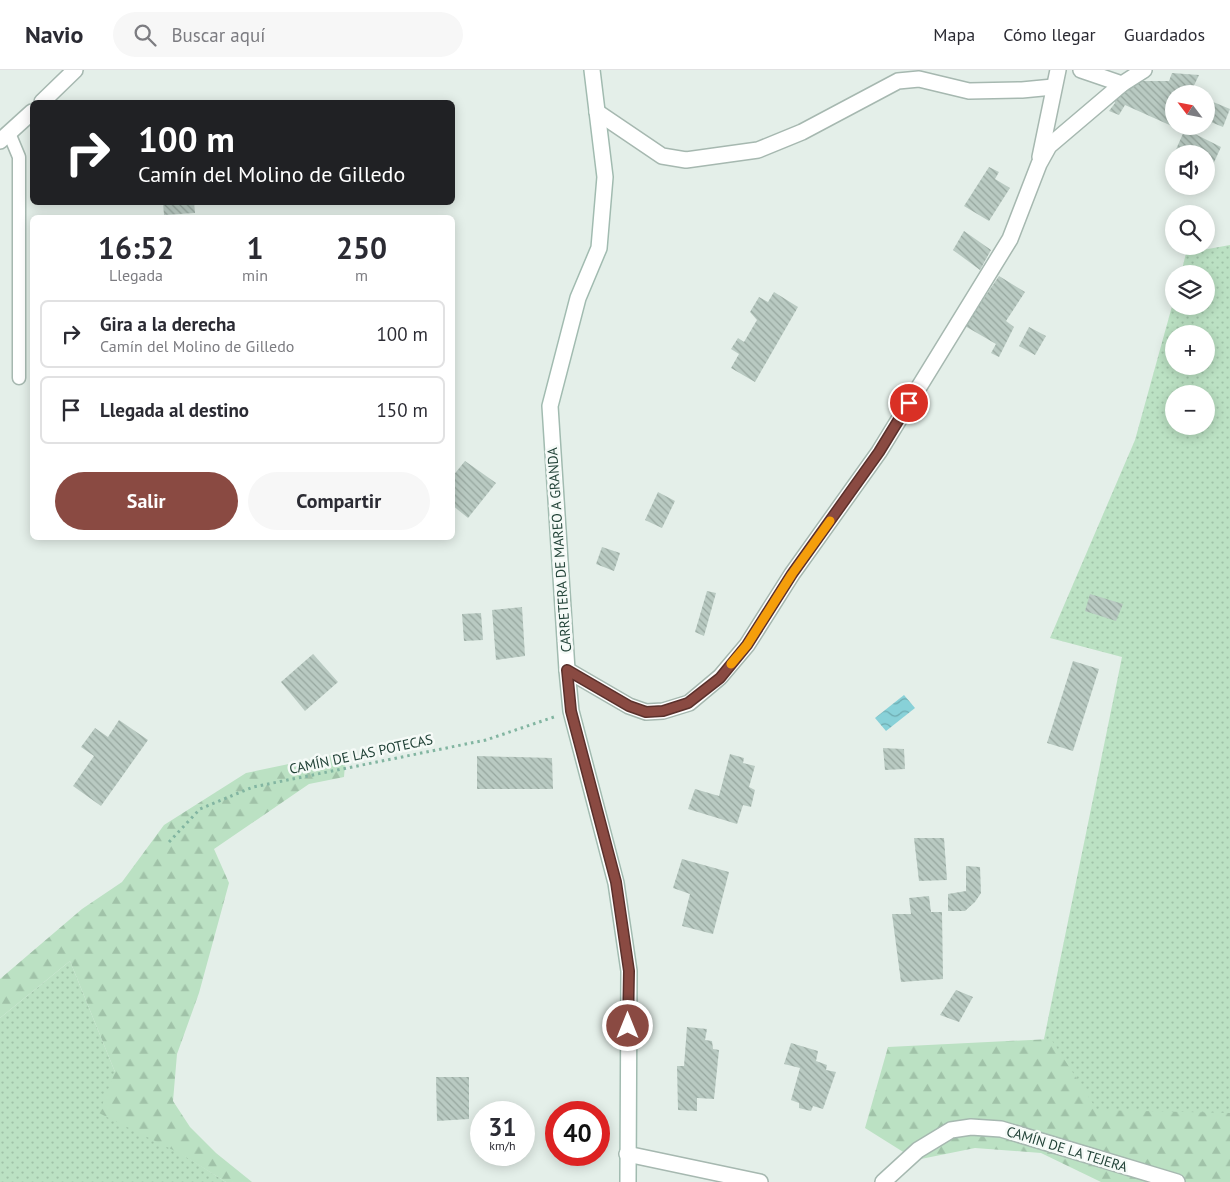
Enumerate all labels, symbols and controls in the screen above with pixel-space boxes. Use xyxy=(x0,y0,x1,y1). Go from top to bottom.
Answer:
search box xyxy=(113,12,463,57)
text: Navio xyxy=(25,19,83,50)
icon: search xyxy=(131,21,159,49)
text: Buscar aquí xyxy=(171,23,265,47)
text: Mapa xyxy=(933,23,975,46)
text: Cómo llegar xyxy=(1003,23,1096,46)
text: Guardados xyxy=(1124,23,1205,46)
north arrow xyxy=(1165,85,1215,135)
map controls xyxy=(1165,85,1215,435)
text: 100 m xyxy=(138,116,235,162)
icon: right xyxy=(55,120,120,185)
button: sound xyxy=(1165,145,1215,195)
text: Camín del Molino de Gilledo xyxy=(138,160,405,188)
button: search xyxy=(1165,205,1215,255)
text: 16:52 xyxy=(98,228,174,267)
text: 1 xyxy=(247,228,264,267)
text: 250 xyxy=(336,228,387,267)
text: Llegada xyxy=(109,265,163,285)
text: min xyxy=(242,265,268,285)
text: m xyxy=(355,265,368,285)
button: layers xyxy=(1165,265,1215,315)
text: Gira a la derecha xyxy=(100,312,236,336)
icon: right xyxy=(57,320,85,348)
text: 100 m xyxy=(376,322,428,346)
button: + xyxy=(1165,325,1215,375)
text: Camín del Molino de Gilledo xyxy=(100,336,294,356)
pin xyxy=(888,382,930,424)
button: − xyxy=(1165,385,1215,435)
icon: arrive xyxy=(895,389,923,417)
icon: arrive xyxy=(57,396,85,424)
text: Llegada al destino xyxy=(100,398,249,422)
text: 150 m xyxy=(376,398,428,422)
street label: CARRETERA DE MAREO A GRANDA xyxy=(543,446,575,653)
button: Salir xyxy=(55,472,238,530)
button: Compartir xyxy=(248,472,430,530)
street label: CAMÍN DE LAS POTECAS xyxy=(288,730,434,778)
position arrow xyxy=(601,999,653,1051)
speed limit sign: 40 xyxy=(545,1101,610,1166)
text: 31 xyxy=(488,1111,517,1143)
street label: CAMÍN DE LA TEJERA xyxy=(1004,1122,1131,1176)
text: km/h xyxy=(489,1138,516,1153)

